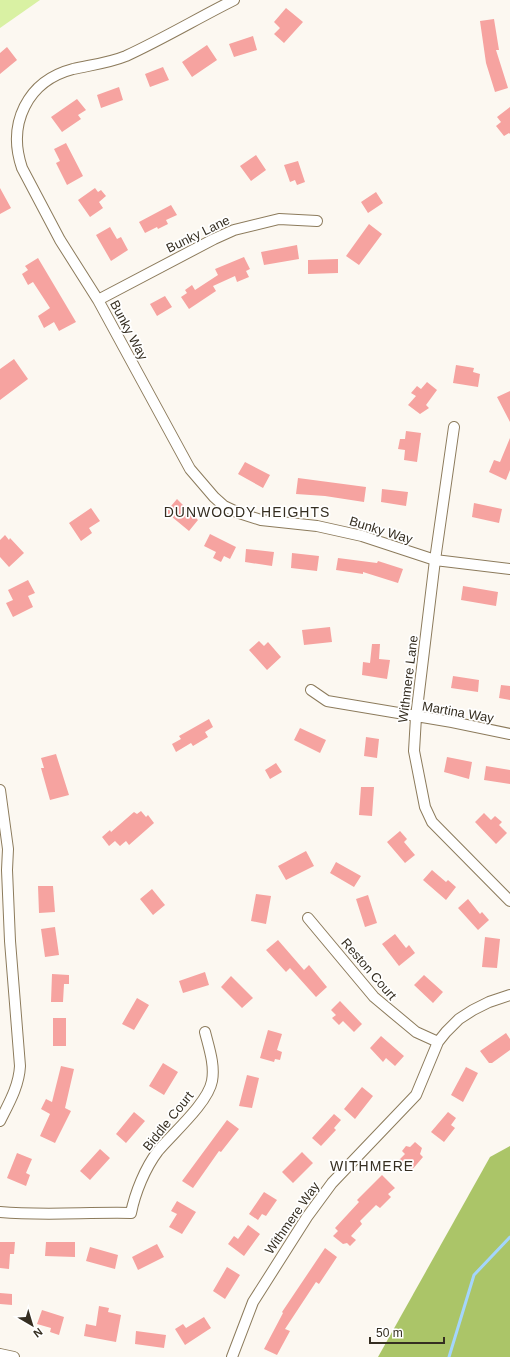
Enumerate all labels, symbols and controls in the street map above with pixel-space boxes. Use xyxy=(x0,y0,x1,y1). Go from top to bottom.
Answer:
street label: Bunky Lane xyxy=(164,212,232,256)
street label: Bunky Way xyxy=(107,298,151,363)
district label: DUNWOODY HEIGHTS xyxy=(164,504,330,520)
street label: Bunky Way xyxy=(348,513,415,547)
street label: Withmere Lane xyxy=(395,634,421,724)
street label: Martina Way xyxy=(421,698,495,726)
street label: Reston Court xyxy=(338,935,400,1003)
street label: Biddle Court xyxy=(140,1088,197,1154)
district label: WITHMERE xyxy=(330,1158,414,1174)
street label: Withmere Way xyxy=(262,1179,323,1257)
north arrow xyxy=(12,1305,52,1345)
scale bar xyxy=(370,1319,444,1345)
text: N xyxy=(31,1326,45,1340)
text: 50 m xyxy=(376,1326,403,1340)

